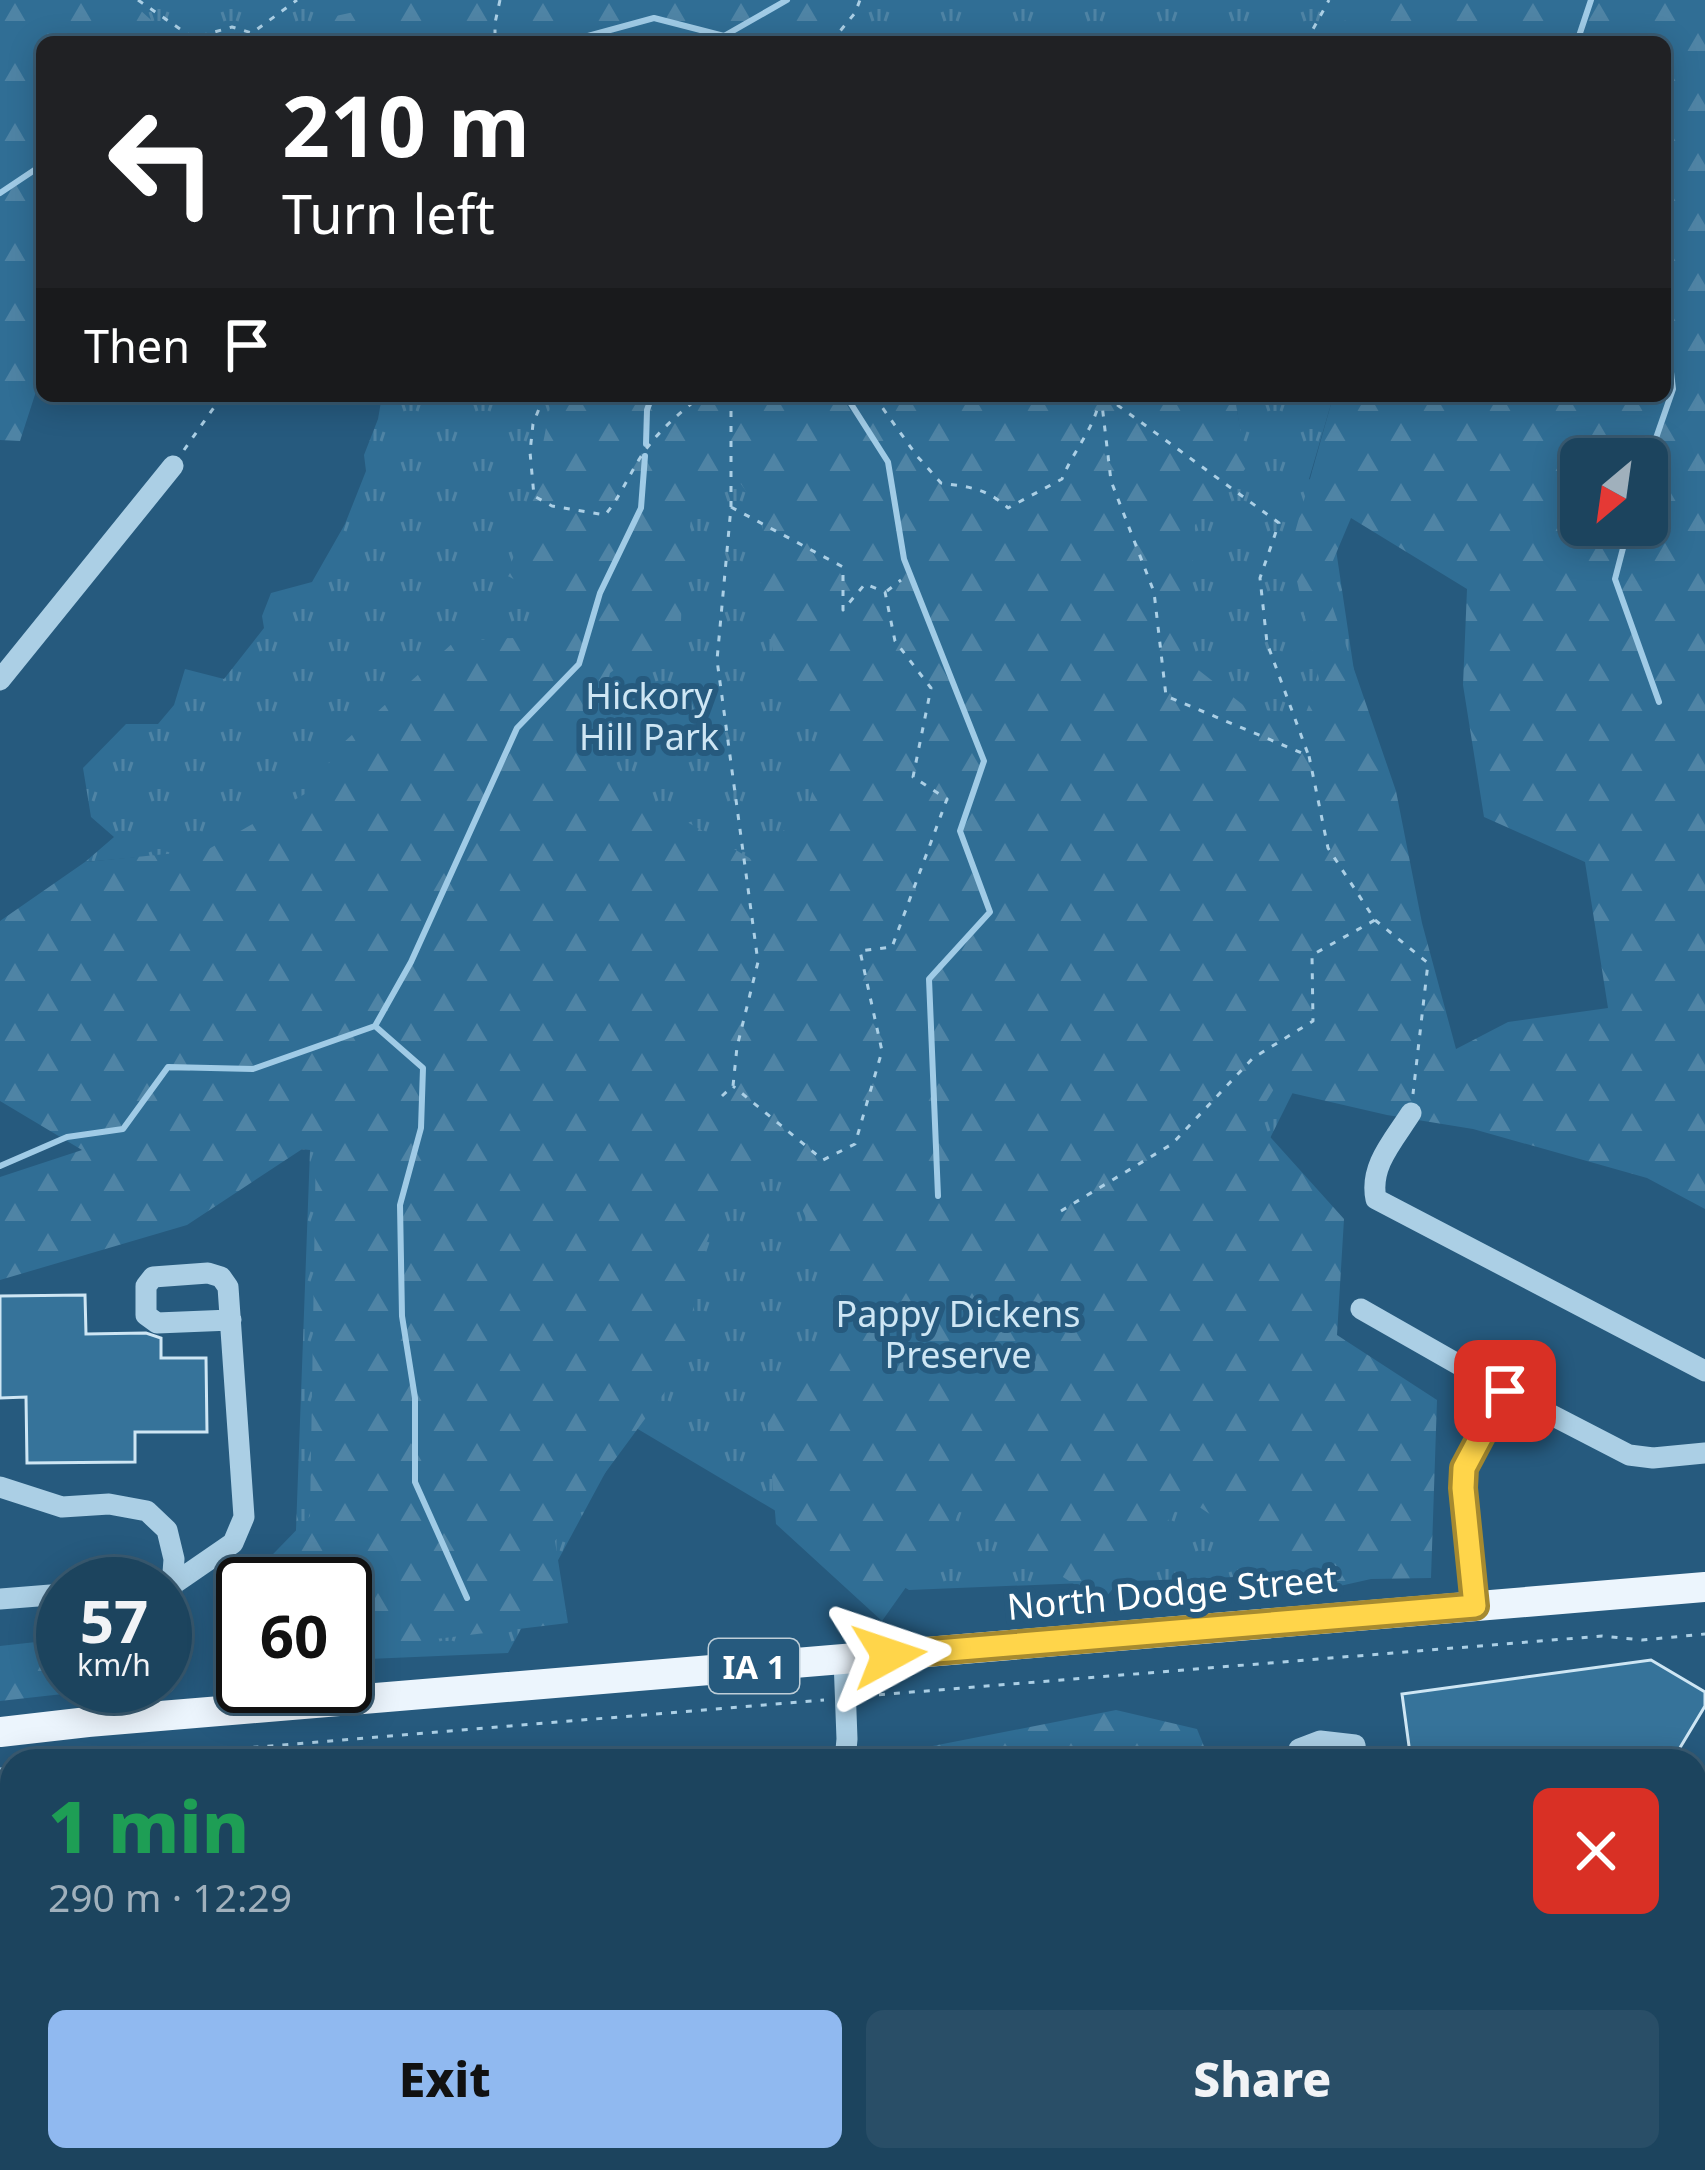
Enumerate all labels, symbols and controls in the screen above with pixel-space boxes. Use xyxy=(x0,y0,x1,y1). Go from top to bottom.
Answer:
text: 210 m xyxy=(282,67,530,182)
icon: left xyxy=(84,84,240,240)
text: Turn left xyxy=(282,176,495,250)
icon: arrive xyxy=(214,312,280,378)
text: Then xyxy=(84,315,190,376)
north arrow xyxy=(1560,438,1668,546)
map controls xyxy=(1560,438,1668,546)
park label: Hickory Hill Park xyxy=(579,671,719,761)
park label: Pappy Dickens Preserve xyxy=(835,1289,1081,1379)
pin xyxy=(1454,1340,1556,1442)
icon: arrive xyxy=(1472,1358,1538,1424)
street label: North Dodge Street xyxy=(1005,1553,1339,1631)
speed limit sign: 60 xyxy=(216,1557,372,1713)
text: 57 xyxy=(80,1579,148,1661)
position arrow xyxy=(826,1592,952,1718)
road number: IA 1 xyxy=(709,1639,799,1693)
text: km/h xyxy=(77,1644,151,1685)
text: 1 min xyxy=(48,1776,249,1874)
button: close xyxy=(1533,1788,1659,1914)
text: 290 m · 12:29 xyxy=(48,1870,292,1923)
button: Exit xyxy=(48,2010,842,2148)
button: Share xyxy=(866,2010,1659,2148)

